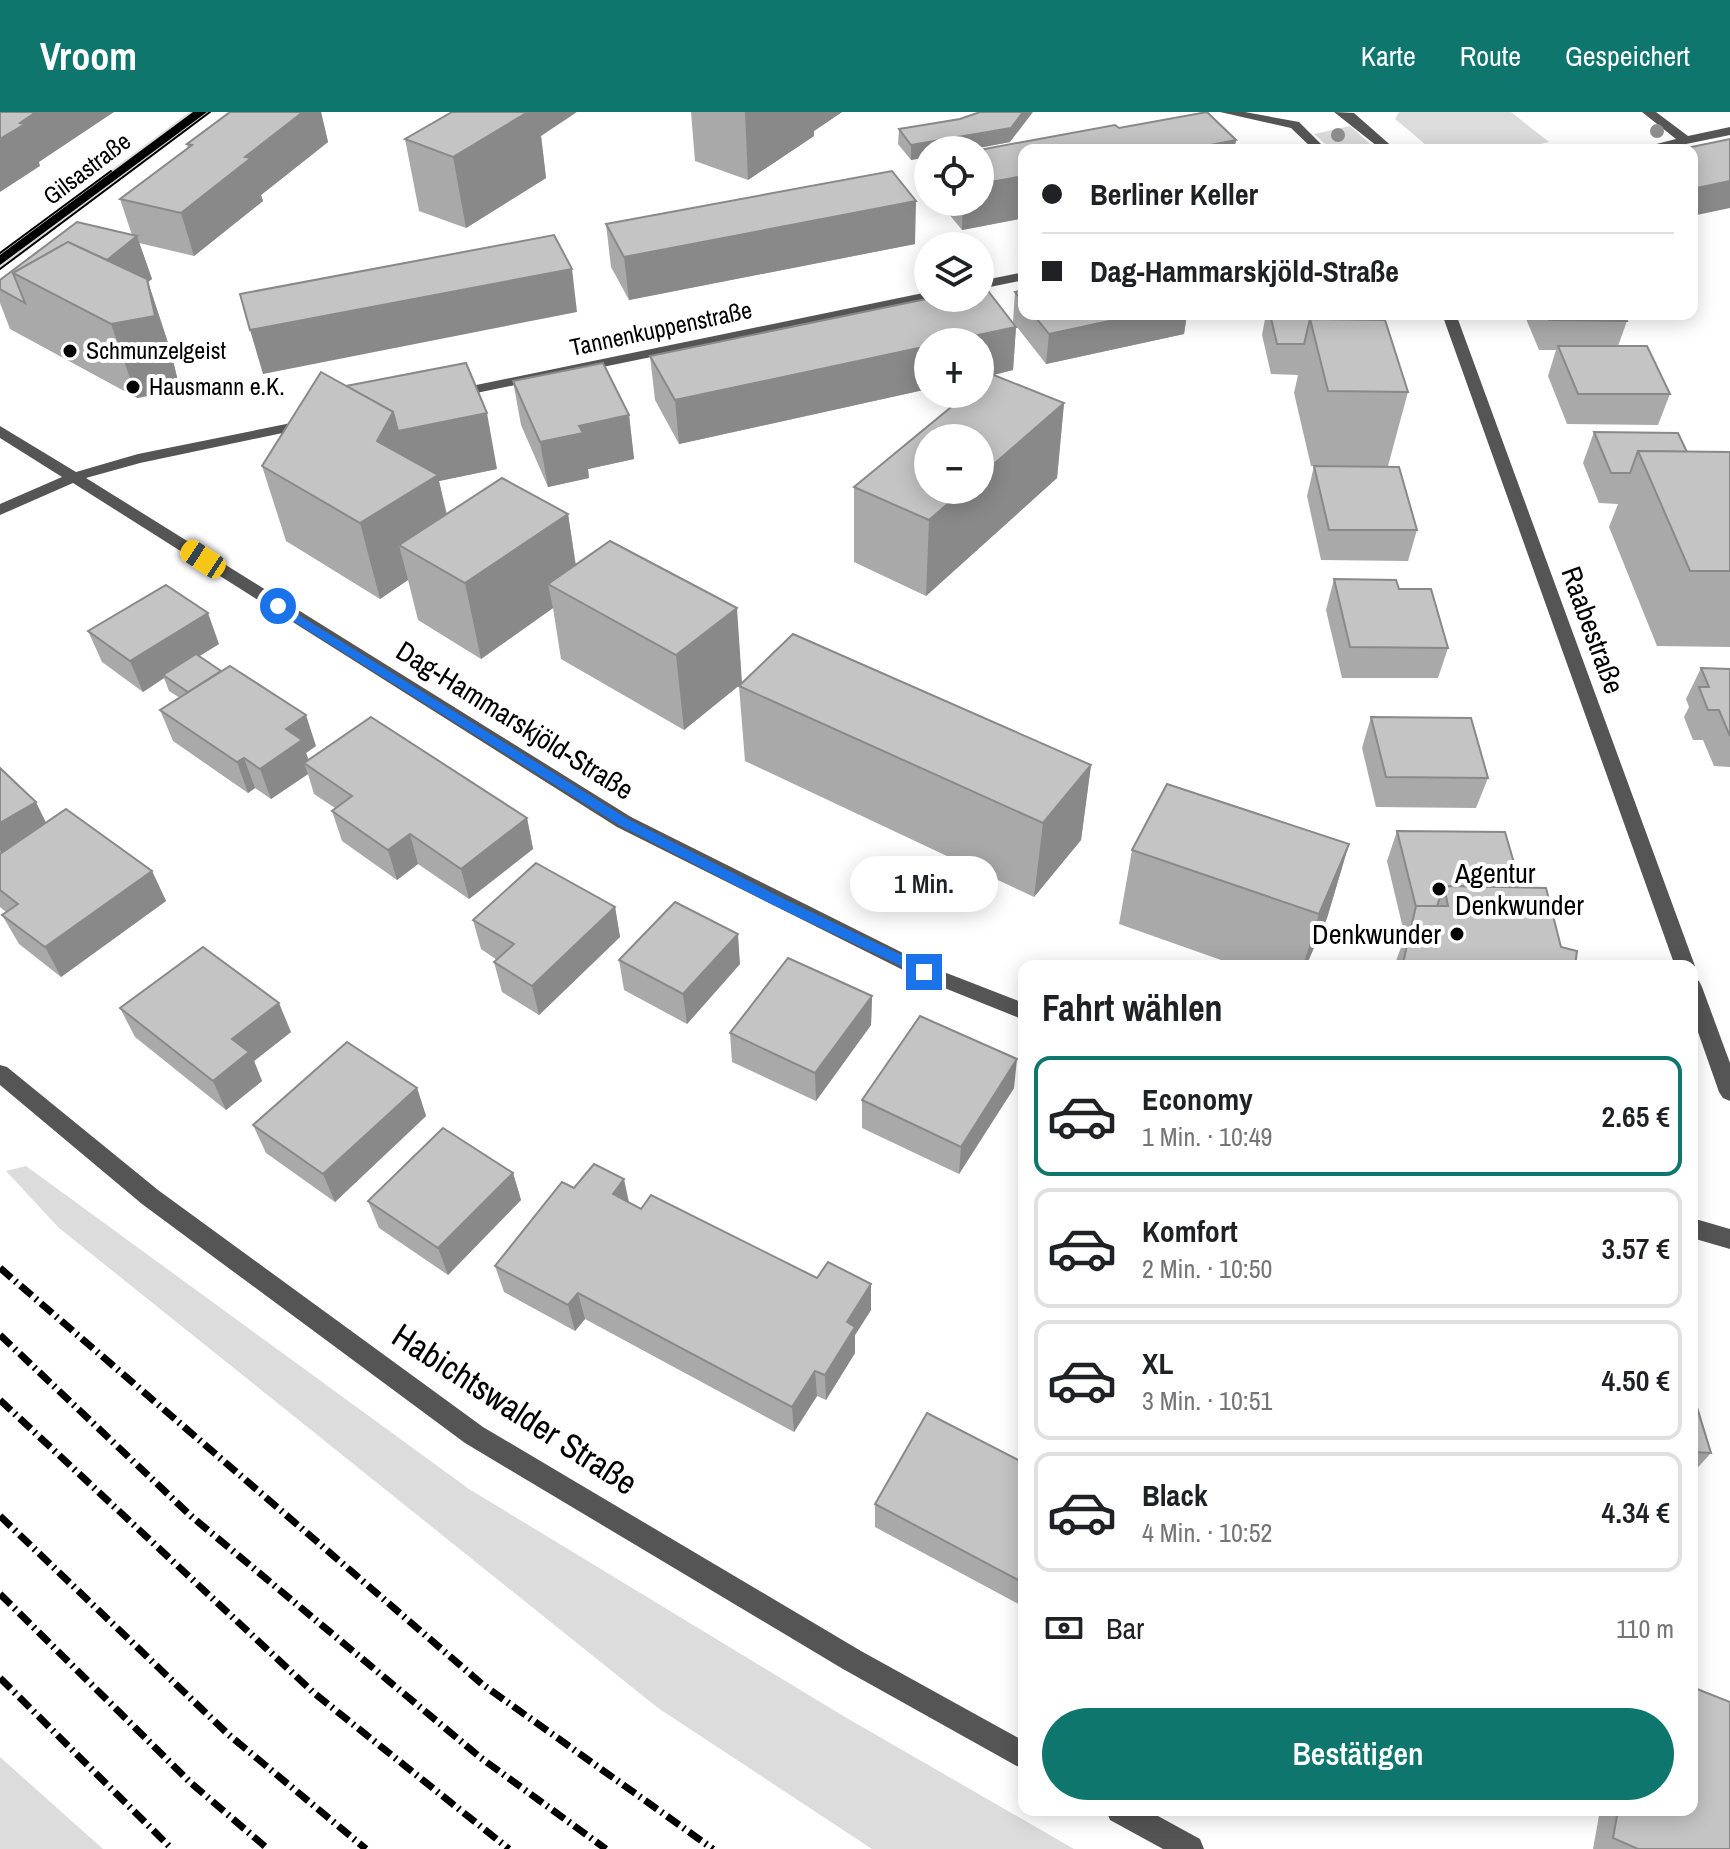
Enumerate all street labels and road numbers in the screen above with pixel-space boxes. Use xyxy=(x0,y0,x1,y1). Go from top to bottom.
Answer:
street label: Gilsastraße xyxy=(36,125,137,212)
street label: Tannenkuppenstraße xyxy=(567,293,755,363)
street label: Raabestraße xyxy=(1552,561,1634,699)
street label: Dag-Hammarskjöld-Straße xyxy=(389,632,641,808)
street label: Habichtswalder Straße xyxy=(384,1312,646,1506)

